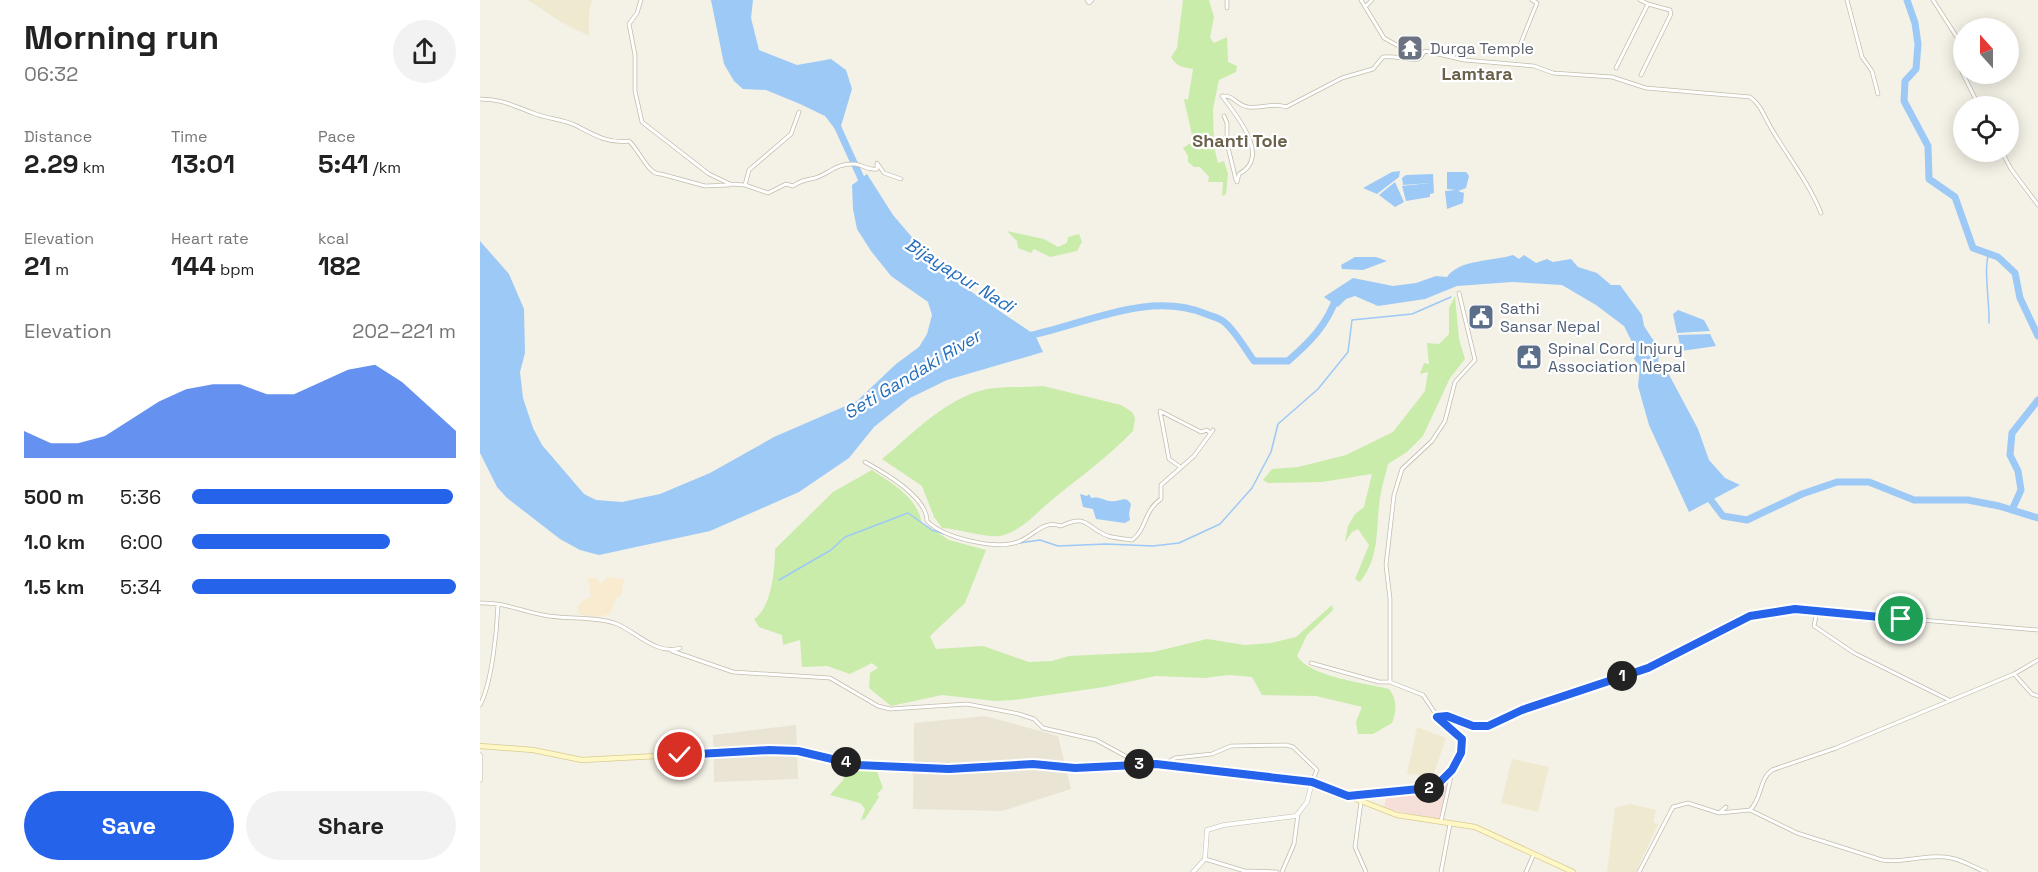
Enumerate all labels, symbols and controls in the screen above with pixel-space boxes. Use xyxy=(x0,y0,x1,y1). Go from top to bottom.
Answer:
text: Morning run xyxy=(24,17,219,59)
north arrow xyxy=(1953,18,2019,84)
map controls xyxy=(1953,18,2019,162)
button: share xyxy=(393,20,456,83)
temple icon: Durga Temple xyxy=(1395,33,1425,63)
place label: Durga Temple xyxy=(1430,38,1534,59)
text: 06:32 xyxy=(24,61,78,87)
district label: Lamtara xyxy=(1441,62,1513,85)
button: locate xyxy=(1953,96,2019,162)
text: Distance xyxy=(24,126,92,147)
text: Time xyxy=(171,126,207,147)
text: Pace xyxy=(318,126,355,147)
district label: Shanti Tole xyxy=(1192,129,1288,152)
text: 2.29 xyxy=(24,147,79,181)
text: 13:01 xyxy=(171,147,235,181)
text: 5:41 xyxy=(318,147,369,181)
text: km xyxy=(79,157,105,178)
text: /km xyxy=(369,157,401,178)
text: Elevation xyxy=(24,228,94,249)
text: Heart rate xyxy=(171,228,249,249)
text: kcal xyxy=(318,228,349,249)
water label: Bijayapur Nadi xyxy=(901,232,1021,319)
text: 21 xyxy=(24,249,51,283)
text: 144 xyxy=(171,249,216,283)
text: 182 xyxy=(318,249,361,283)
text: m xyxy=(51,259,69,280)
text: bpm xyxy=(216,259,254,280)
place label: Sathi Sansar Nepal xyxy=(1500,298,1600,337)
public building icon: Sathi Sansar Nepal xyxy=(1466,302,1496,332)
text: Elevation xyxy=(24,318,112,344)
text: 202–221 m xyxy=(352,318,456,344)
water label: Seti Gandaki River xyxy=(840,323,986,424)
place label: Spinal Cord Injury Association Nepal xyxy=(1548,338,1686,377)
public building icon: Spinal Cord Injury Association Nepal xyxy=(1514,342,1544,372)
text: 500 m xyxy=(24,484,84,510)
text: 5:36 xyxy=(120,484,161,510)
text: 1.0 km xyxy=(24,529,85,555)
text: 6:00 xyxy=(120,529,163,555)
text: 1.5 km xyxy=(24,574,84,600)
text: 5:34 xyxy=(120,574,162,600)
pin xyxy=(1875,593,1926,644)
icon: arrive xyxy=(1884,602,1917,635)
pin: 1 xyxy=(1607,661,1637,691)
text: 1 xyxy=(1618,665,1626,686)
pin xyxy=(654,729,705,780)
icon: check xyxy=(663,738,696,771)
pin: 4 xyxy=(831,747,861,777)
pin: 3 xyxy=(1124,749,1154,779)
text: 4 xyxy=(841,751,851,772)
text: 3 xyxy=(1134,753,1144,774)
pin: 2 xyxy=(1414,773,1444,803)
text: 2 xyxy=(1424,777,1434,798)
button: Save xyxy=(24,791,234,860)
button: Share xyxy=(246,791,456,860)

